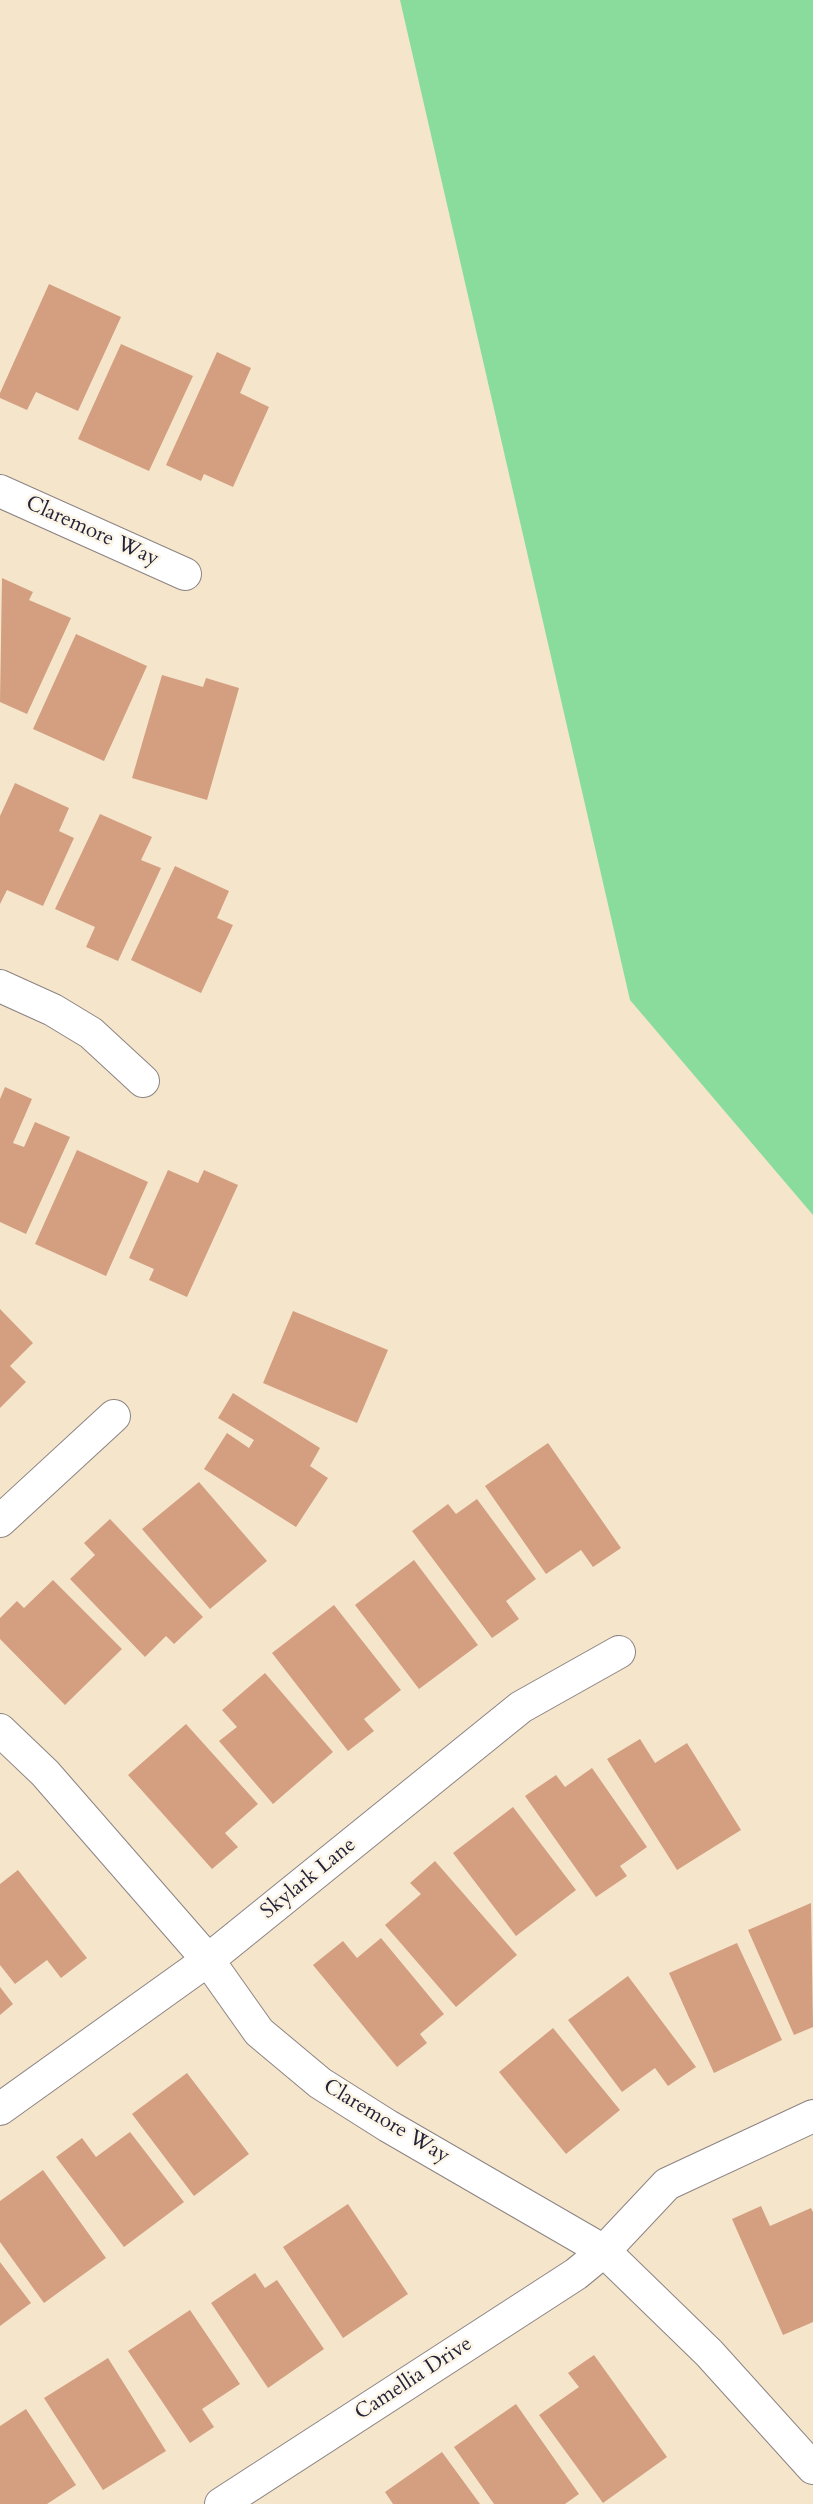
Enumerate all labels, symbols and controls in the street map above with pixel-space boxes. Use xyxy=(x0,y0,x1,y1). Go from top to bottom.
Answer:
street label: Claremore Way xyxy=(22,491,162,573)
street label: Skylark Lane xyxy=(256,1833,362,1925)
street label: Claremore Way xyxy=(318,2074,454,2170)
street label: Camellia Drive xyxy=(351,2332,477,2426)

